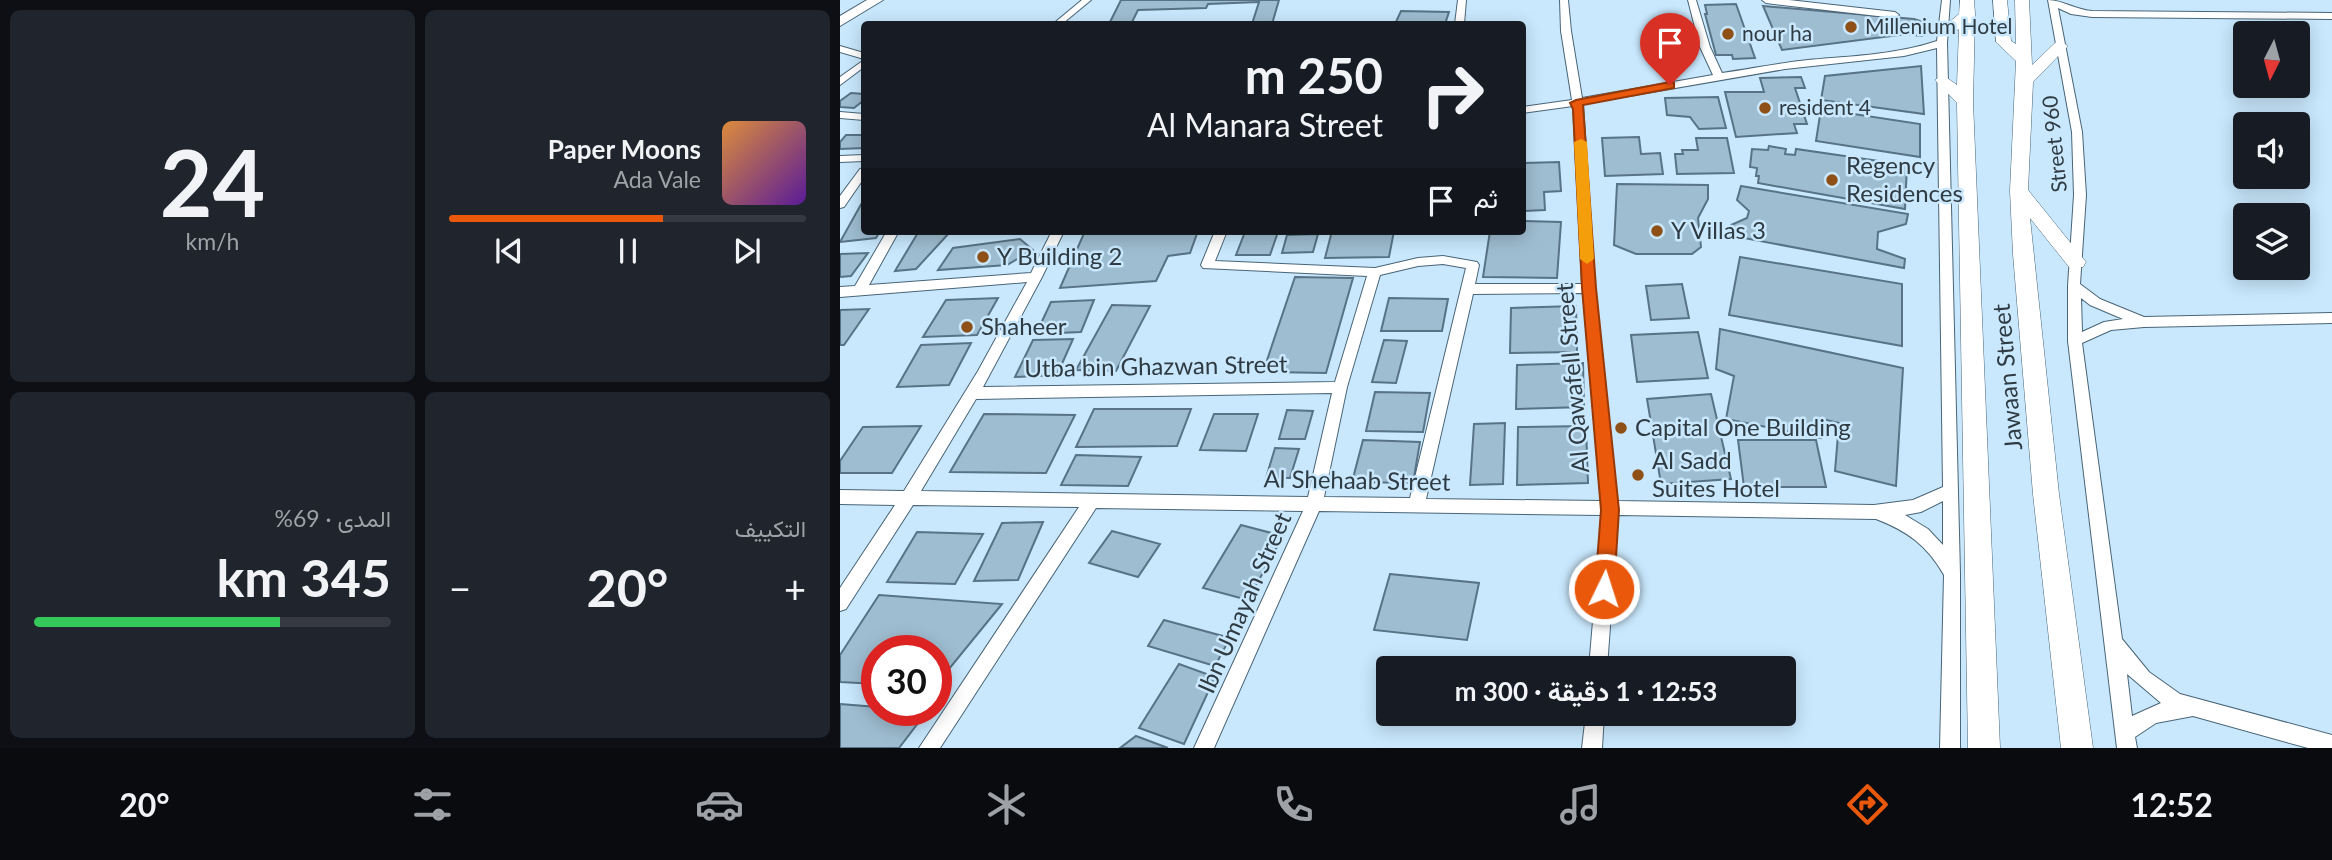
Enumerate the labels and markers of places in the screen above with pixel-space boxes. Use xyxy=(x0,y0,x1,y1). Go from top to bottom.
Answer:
pin xyxy=(1640,13,1700,85)
place label: Millenium Hotel xyxy=(1865,13,2012,38)
marker: Millenium Hotel xyxy=(1843,19,1859,35)
place label: nour ha xyxy=(1742,20,1812,45)
marker: nour ha xyxy=(1720,26,1736,42)
place label: resident 4 xyxy=(1779,94,1871,119)
marker: resident 4 xyxy=(1757,100,1773,116)
place label: Regency Residences xyxy=(1846,150,1963,207)
marker: Regency Residences xyxy=(1824,172,1840,188)
place label: Y Villas 3 xyxy=(1671,215,1766,244)
marker: Y Villas 3 xyxy=(1649,223,1665,239)
place label: Y Building 2 xyxy=(997,241,1122,270)
marker: Y Building 2 xyxy=(975,249,991,265)
place label: Shaheer xyxy=(981,311,1067,340)
marker: Shaheer xyxy=(959,319,975,335)
place label: Capital One Building xyxy=(1635,412,1851,441)
marker: Capital One Building xyxy=(1613,420,1629,436)
place label: Al Sadd Suites Hotel xyxy=(1652,445,1780,502)
marker: Al Sadd Suites Hotel xyxy=(1630,467,1646,483)

